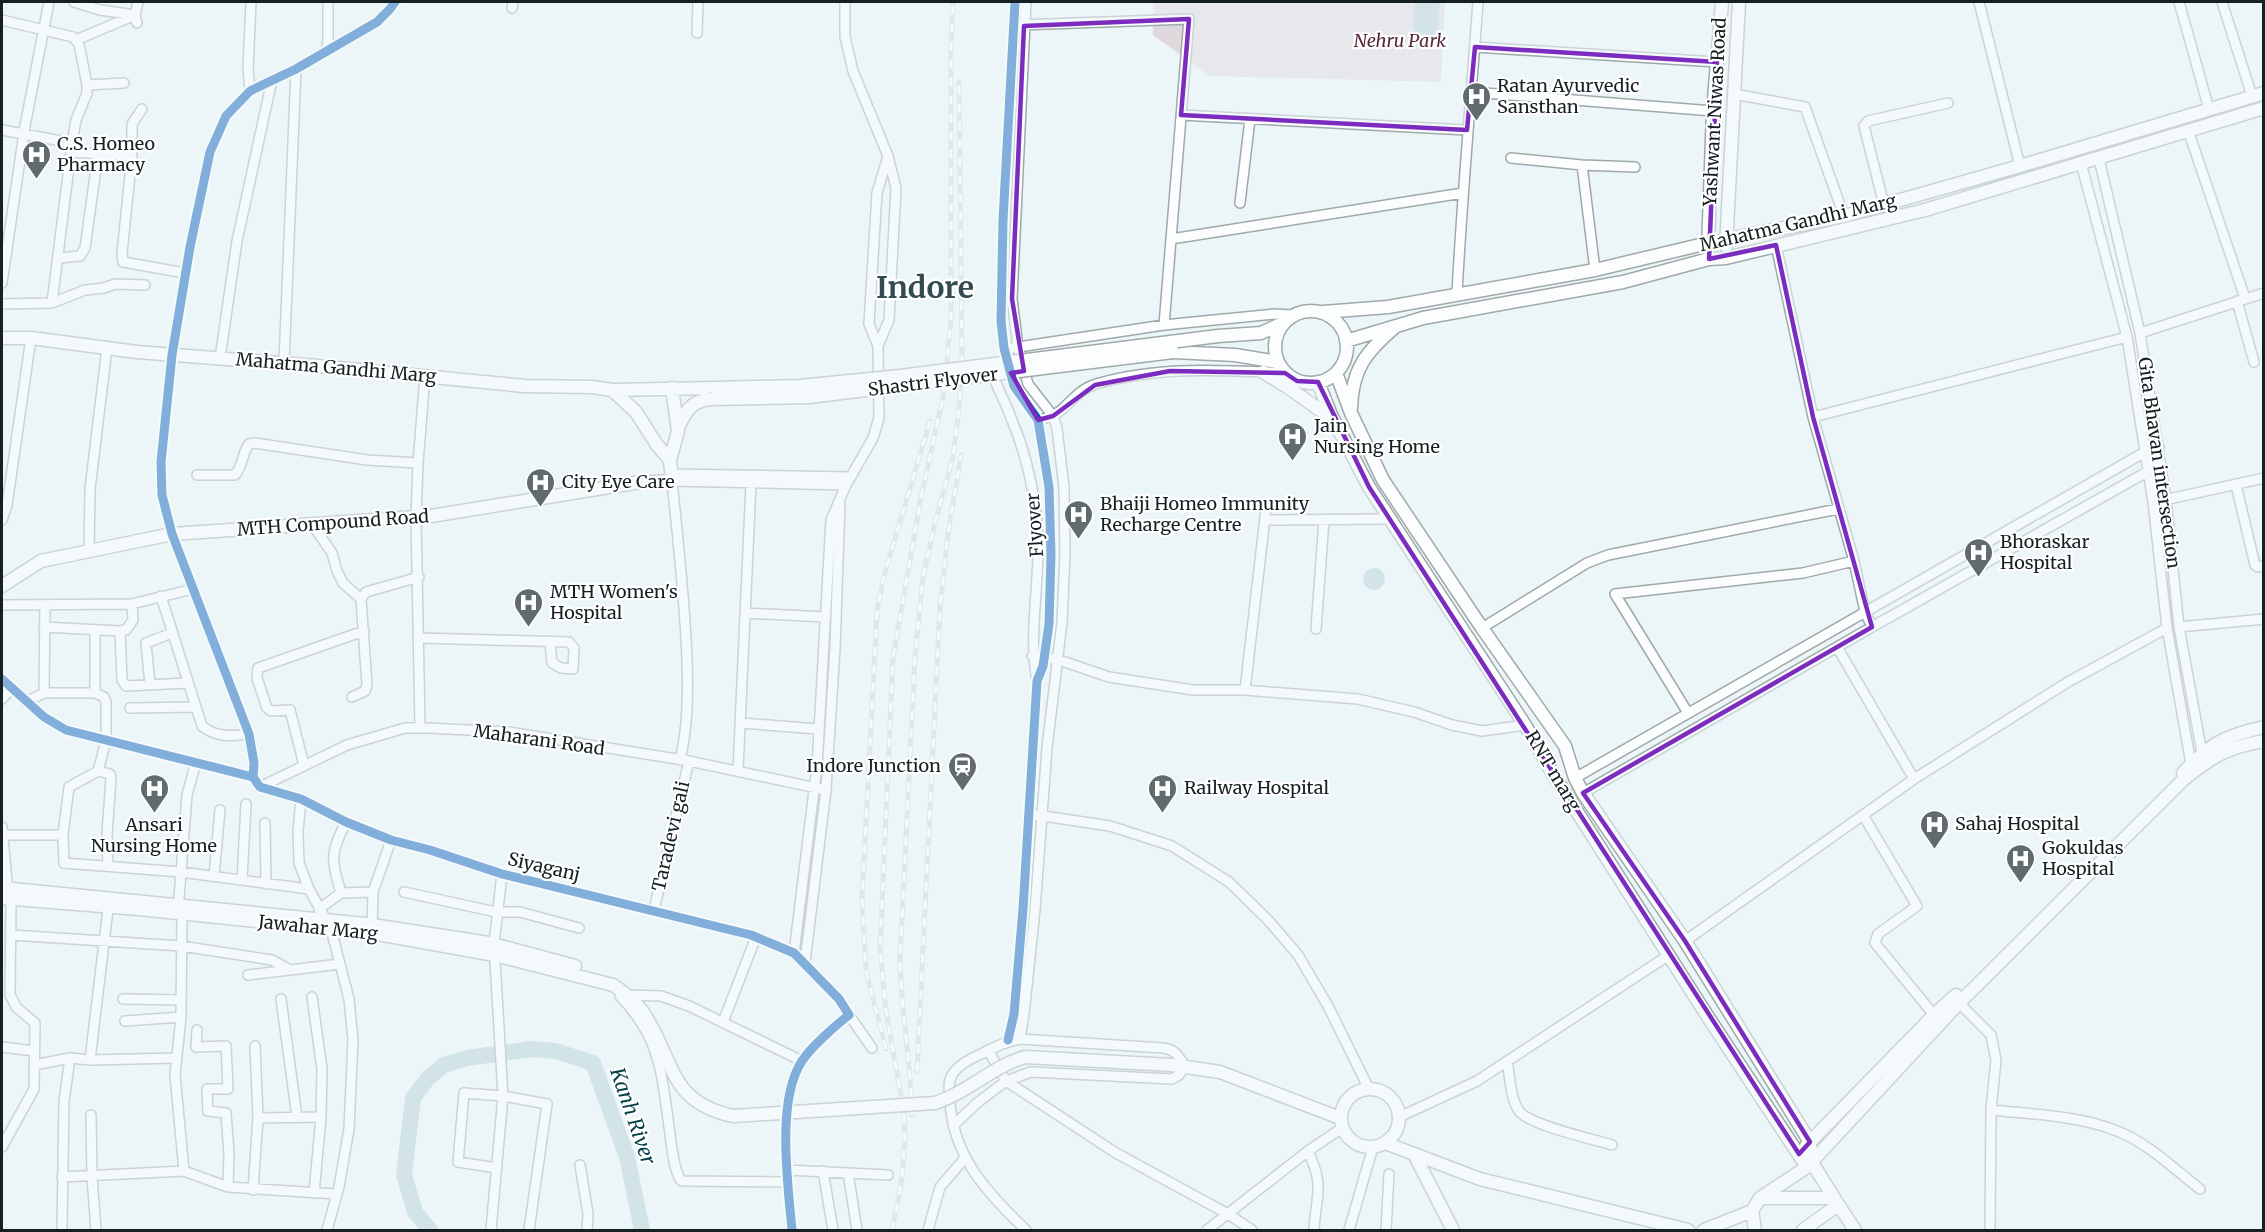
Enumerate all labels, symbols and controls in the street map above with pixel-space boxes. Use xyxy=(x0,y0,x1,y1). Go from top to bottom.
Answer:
street label: Yashwant Niwas Road xyxy=(1698,17,1731,208)
park label: Nehru Park xyxy=(1354,29,1446,52)
place label: Ratan Ayurvedic Sansthan xyxy=(1497,74,1639,118)
hospital icon: Ratan Ayurvedic Sansthan xyxy=(1460,80,1492,122)
place label: C.S. Homeo Pharmacy xyxy=(57,132,155,176)
hospital icon: C.S. Homeo Pharmacy xyxy=(20,138,52,180)
street label: Mahatma Gandhi Marg xyxy=(1697,189,1899,256)
district label: Indore xyxy=(876,268,974,306)
street label: Mahatma Gandhi Marg xyxy=(235,347,437,388)
street label: Gita Bhavan intersection xyxy=(2133,356,2186,570)
street label: Shastri Flyover xyxy=(867,362,999,401)
place label: Jain Nursing Home xyxy=(1313,414,1440,458)
hospital icon: Jain Nursing Home xyxy=(1277,420,1309,462)
hospital icon: City Eye Care xyxy=(525,466,557,508)
place label: City Eye Care xyxy=(562,470,675,493)
street label: Flyover xyxy=(1021,492,1048,558)
place label: Bhaiji Homeo Immunity Recharge Centre xyxy=(1100,492,1310,536)
hospital icon: Bhaiji Homeo Immunity Recharge Centre xyxy=(1063,498,1095,540)
street label: MTH Compound Road xyxy=(236,504,430,541)
place label: Bhoraskar Hospital xyxy=(2000,530,2090,574)
hospital icon: Bhoraskar Hospital xyxy=(1963,536,1995,578)
place label: MTH Women's Hospital xyxy=(550,580,678,624)
hospital icon: MTH Women's Hospital xyxy=(513,586,545,628)
street label: Maharani Road xyxy=(472,719,606,760)
street label: RNT marg xyxy=(1520,726,1586,815)
station icon: Indore Junction xyxy=(946,750,978,792)
place label: Indore Junction xyxy=(806,754,941,777)
hospital icon: Ansari Nursing Home xyxy=(138,772,170,814)
hospital icon: Railway Hospital xyxy=(1147,772,1179,814)
place label: Railway Hospital xyxy=(1184,776,1330,799)
street label: Taradevi gali xyxy=(647,778,694,893)
hospital icon: Sahaj Hospital xyxy=(1918,808,1950,850)
place label: Sahaj Hospital xyxy=(1955,812,2080,835)
place label: Ansari Nursing Home xyxy=(91,813,217,857)
place label: Gokuldas Hospital xyxy=(2042,836,2124,880)
hospital icon: Gokuldas Hospital xyxy=(2005,842,2037,884)
street label: Siyaganj xyxy=(506,847,583,886)
street label: Jawahar Marg xyxy=(256,910,379,945)
water label: Kanh River xyxy=(605,1063,662,1168)

